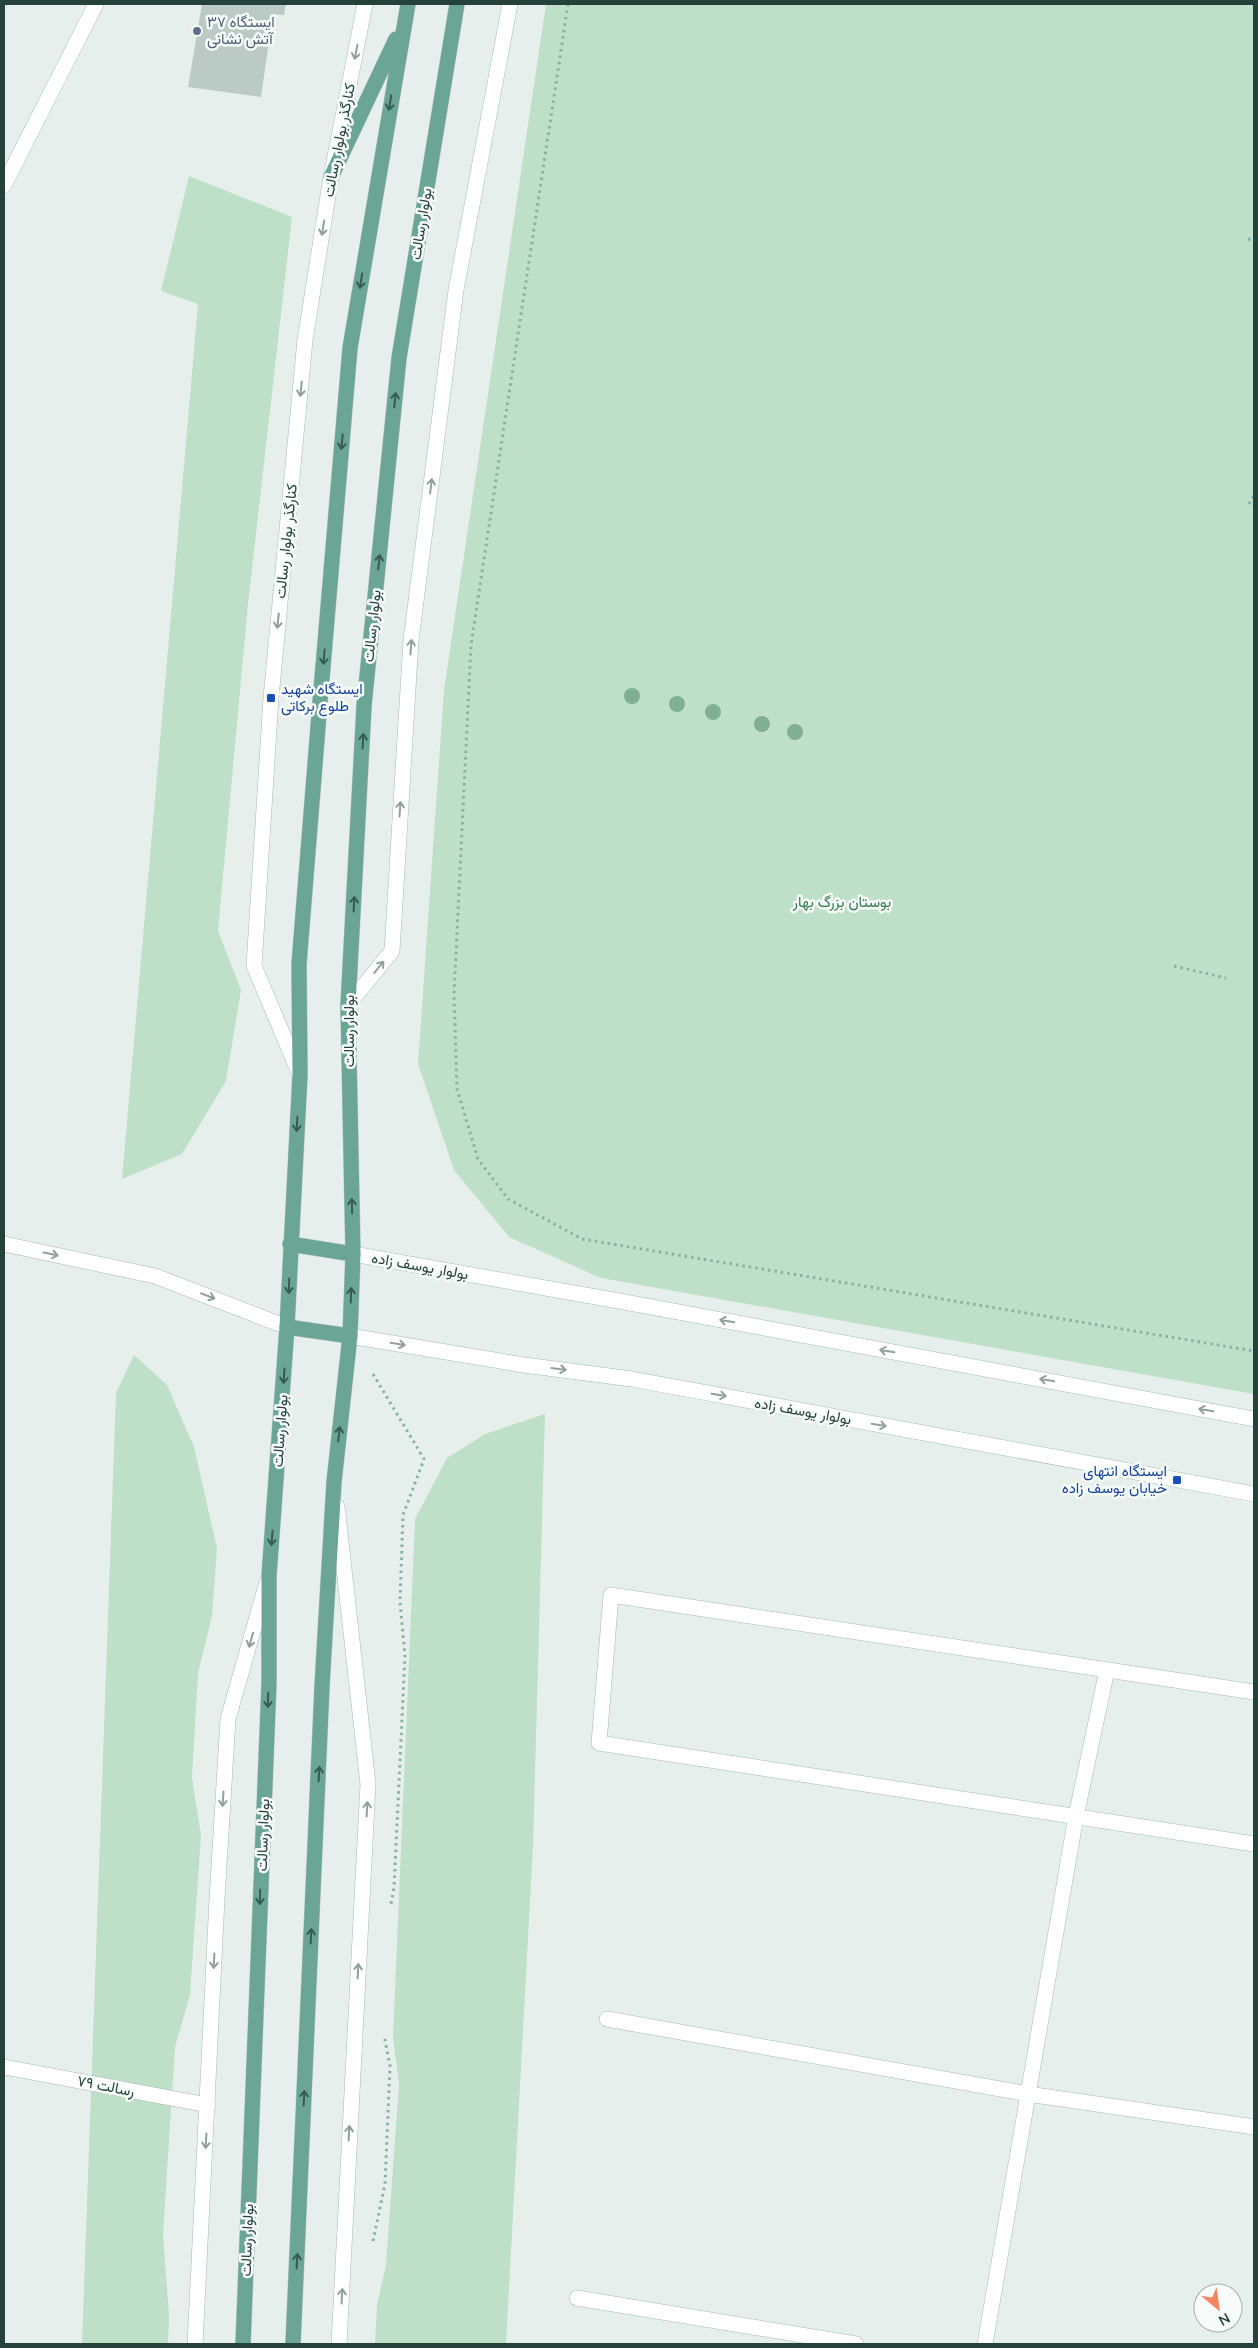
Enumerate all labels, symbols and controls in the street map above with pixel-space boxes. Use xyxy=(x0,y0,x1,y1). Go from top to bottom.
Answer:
place label: ایستگاه ۳۷ آتش نشانی xyxy=(207,12,275,49)
marker: ایستگاه ۳۷ آتش نشانی xyxy=(191,25,203,37)
one-way arrow xyxy=(351,43,360,59)
street label: کنارگذر بولوار رسالت xyxy=(318,81,360,199)
one-way arrow xyxy=(385,95,395,111)
street label: بولوار رسالت xyxy=(405,187,437,261)
one-way arrow xyxy=(318,220,328,236)
one-way arrow xyxy=(356,273,366,289)
one-way arrow xyxy=(296,381,305,397)
one-way arrow xyxy=(390,393,400,409)
one-way arrow xyxy=(337,434,347,450)
one-way arrow xyxy=(426,478,436,494)
street label: کنارگذر بولوار رسالت xyxy=(270,482,302,600)
one-way arrow xyxy=(374,554,384,570)
street label: بولوار رسالت xyxy=(358,589,386,663)
one-way arrow xyxy=(273,613,283,629)
one-way arrow xyxy=(406,639,415,655)
one-way arrow xyxy=(319,648,329,664)
place label: ایستگاه شهید طلوع برکاتی xyxy=(281,679,363,717)
marker: ایستگاه شهید طلوع برکاتی xyxy=(265,692,277,704)
one-way arrow xyxy=(358,734,367,750)
one-way arrow xyxy=(396,802,405,818)
park label: بوستان بزرگ بهار xyxy=(792,892,891,912)
one-way arrow xyxy=(349,896,358,912)
one-way arrow xyxy=(373,961,384,974)
street label: بولوار رسالت xyxy=(339,995,359,1067)
one-way arrow xyxy=(293,1116,302,1132)
one-way arrow xyxy=(347,1198,357,1214)
street label: بولوار یوسف زاده xyxy=(370,1248,470,1284)
one-way arrow xyxy=(43,1250,59,1259)
one-way arrow xyxy=(284,1277,293,1293)
one-way arrow xyxy=(347,1288,356,1304)
one-way arrow xyxy=(200,1292,215,1301)
one-way arrow xyxy=(719,1316,735,1326)
one-way arrow xyxy=(390,1340,406,1350)
one-way arrow xyxy=(879,1345,895,1355)
one-way arrow xyxy=(551,1364,567,1374)
one-way arrow xyxy=(279,1367,288,1383)
one-way arrow xyxy=(1039,1375,1055,1385)
one-way arrow xyxy=(711,1391,727,1401)
street label: بولوار یوسف زاده xyxy=(753,1393,853,1429)
street label: بولوار رسالت xyxy=(267,1394,293,1468)
one-way arrow xyxy=(1199,1404,1215,1414)
one-way arrow xyxy=(871,1420,887,1430)
one-way arrow xyxy=(334,1426,344,1442)
place label: ایستگاه انتهای خیابان یوسف زاده xyxy=(1062,1461,1167,1498)
marker: ایستگاه انتهای خیابان یوسف زاده xyxy=(1171,1474,1183,1486)
one-way arrow xyxy=(268,1529,277,1545)
one-way arrow xyxy=(246,1631,255,1647)
one-way arrow xyxy=(263,1692,273,1708)
one-way arrow xyxy=(314,1766,323,1782)
one-way arrow xyxy=(219,1791,228,1807)
street label: بولوار رسالت xyxy=(252,1798,274,1872)
one-way arrow xyxy=(363,1801,372,1817)
one-way arrow xyxy=(256,1889,265,1905)
one-way arrow xyxy=(307,1928,316,1944)
one-way arrow xyxy=(210,1953,219,1969)
one-way arrow xyxy=(354,1963,363,1979)
street label: رسالت ۷۹ xyxy=(76,2071,136,2101)
one-way arrow xyxy=(300,2091,309,2107)
one-way arrow xyxy=(345,2125,354,2141)
one-way arrow xyxy=(201,2133,210,2149)
street label: بولوار رسالت xyxy=(236,2203,258,2277)
one-way arrow xyxy=(292,2253,302,2269)
north arrow xyxy=(1193,2283,1243,2333)
one-way arrow xyxy=(337,2288,346,2304)
text: N xyxy=(1215,2308,1233,2330)

